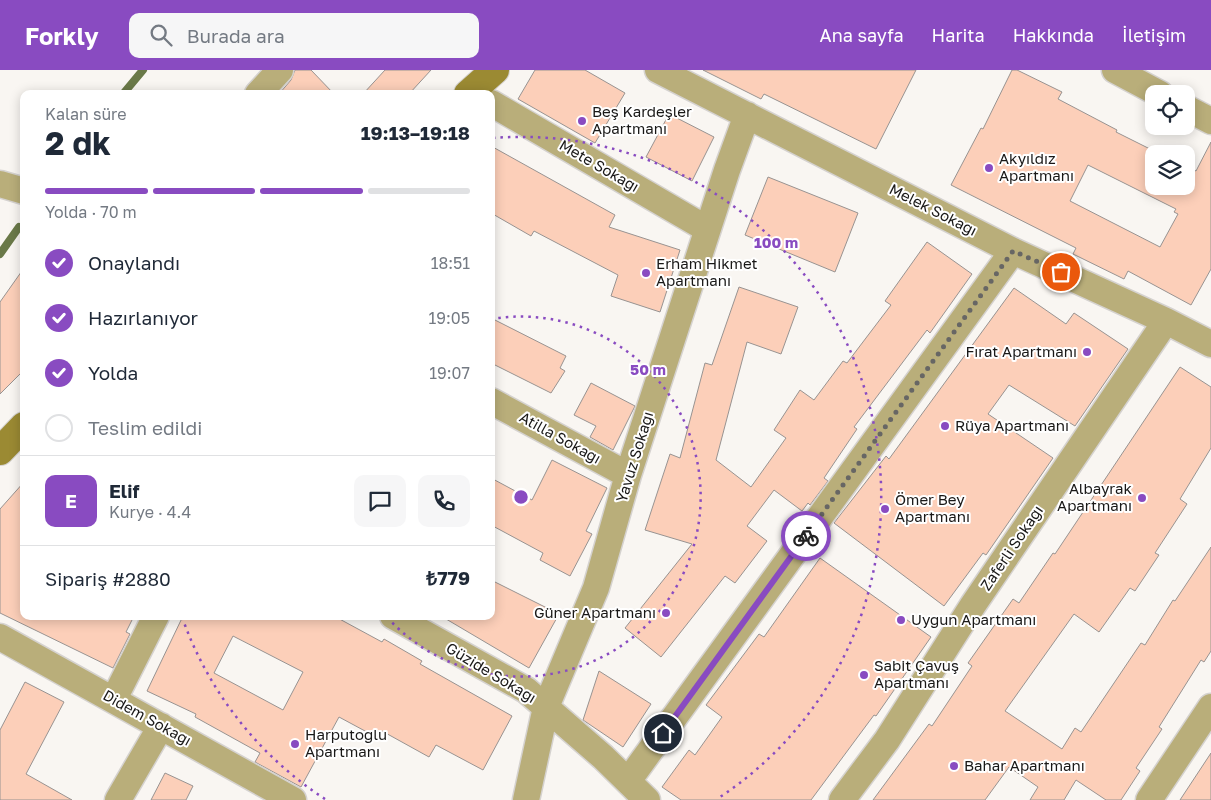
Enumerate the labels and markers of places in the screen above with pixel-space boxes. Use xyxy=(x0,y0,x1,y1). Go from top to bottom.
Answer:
place label: Beş Kardeşler Apartmanı xyxy=(592,102,692,137)
marker: Beş Kardeşler Apartmanı xyxy=(576,115,588,127)
place label: Akyıldız Apartmanı xyxy=(999,149,1074,184)
marker: Akyıldız Apartmanı xyxy=(983,162,995,174)
pin xyxy=(1040,251,1082,293)
place label: Erham Hikmet Apartmanı xyxy=(656,254,758,289)
marker: Erham Hikmet Apartmanı xyxy=(640,267,652,279)
place label: Fırat Apartmanı xyxy=(965,342,1077,360)
marker: Fırat Apartmanı xyxy=(1081,346,1093,358)
place label: Rüya Apartmanı xyxy=(955,416,1069,434)
marker: Rüya Apartmanı xyxy=(939,420,951,432)
place label: Albayrak Apartmanı xyxy=(1057,479,1133,514)
centre of rings xyxy=(512,488,530,506)
place label: Ömer Bey Apartmanı xyxy=(895,490,970,525)
marker: Albayrak Apartmanı xyxy=(1136,492,1148,504)
marker: Ömer Bey Apartmanı xyxy=(879,503,891,515)
place label: Güner Apartmanı xyxy=(534,603,656,621)
marker: Güner Apartmanı xyxy=(660,607,672,619)
place label: Uygun Apartmanı xyxy=(911,610,1036,628)
marker: Uygun Apartmanı xyxy=(895,614,907,626)
place label: Sabit Çavuş Apartmanı xyxy=(874,656,959,691)
marker: Sabit Çavuş Apartmanı xyxy=(858,669,870,681)
pin xyxy=(642,712,684,754)
place label: Harputoğlu Apartmanı xyxy=(305,725,387,760)
marker: Harputoğlu Apartmanı xyxy=(289,738,301,750)
place label: Bahar Apartmanı xyxy=(964,756,1085,774)
marker: Bahar Apartmanı xyxy=(948,760,960,772)

